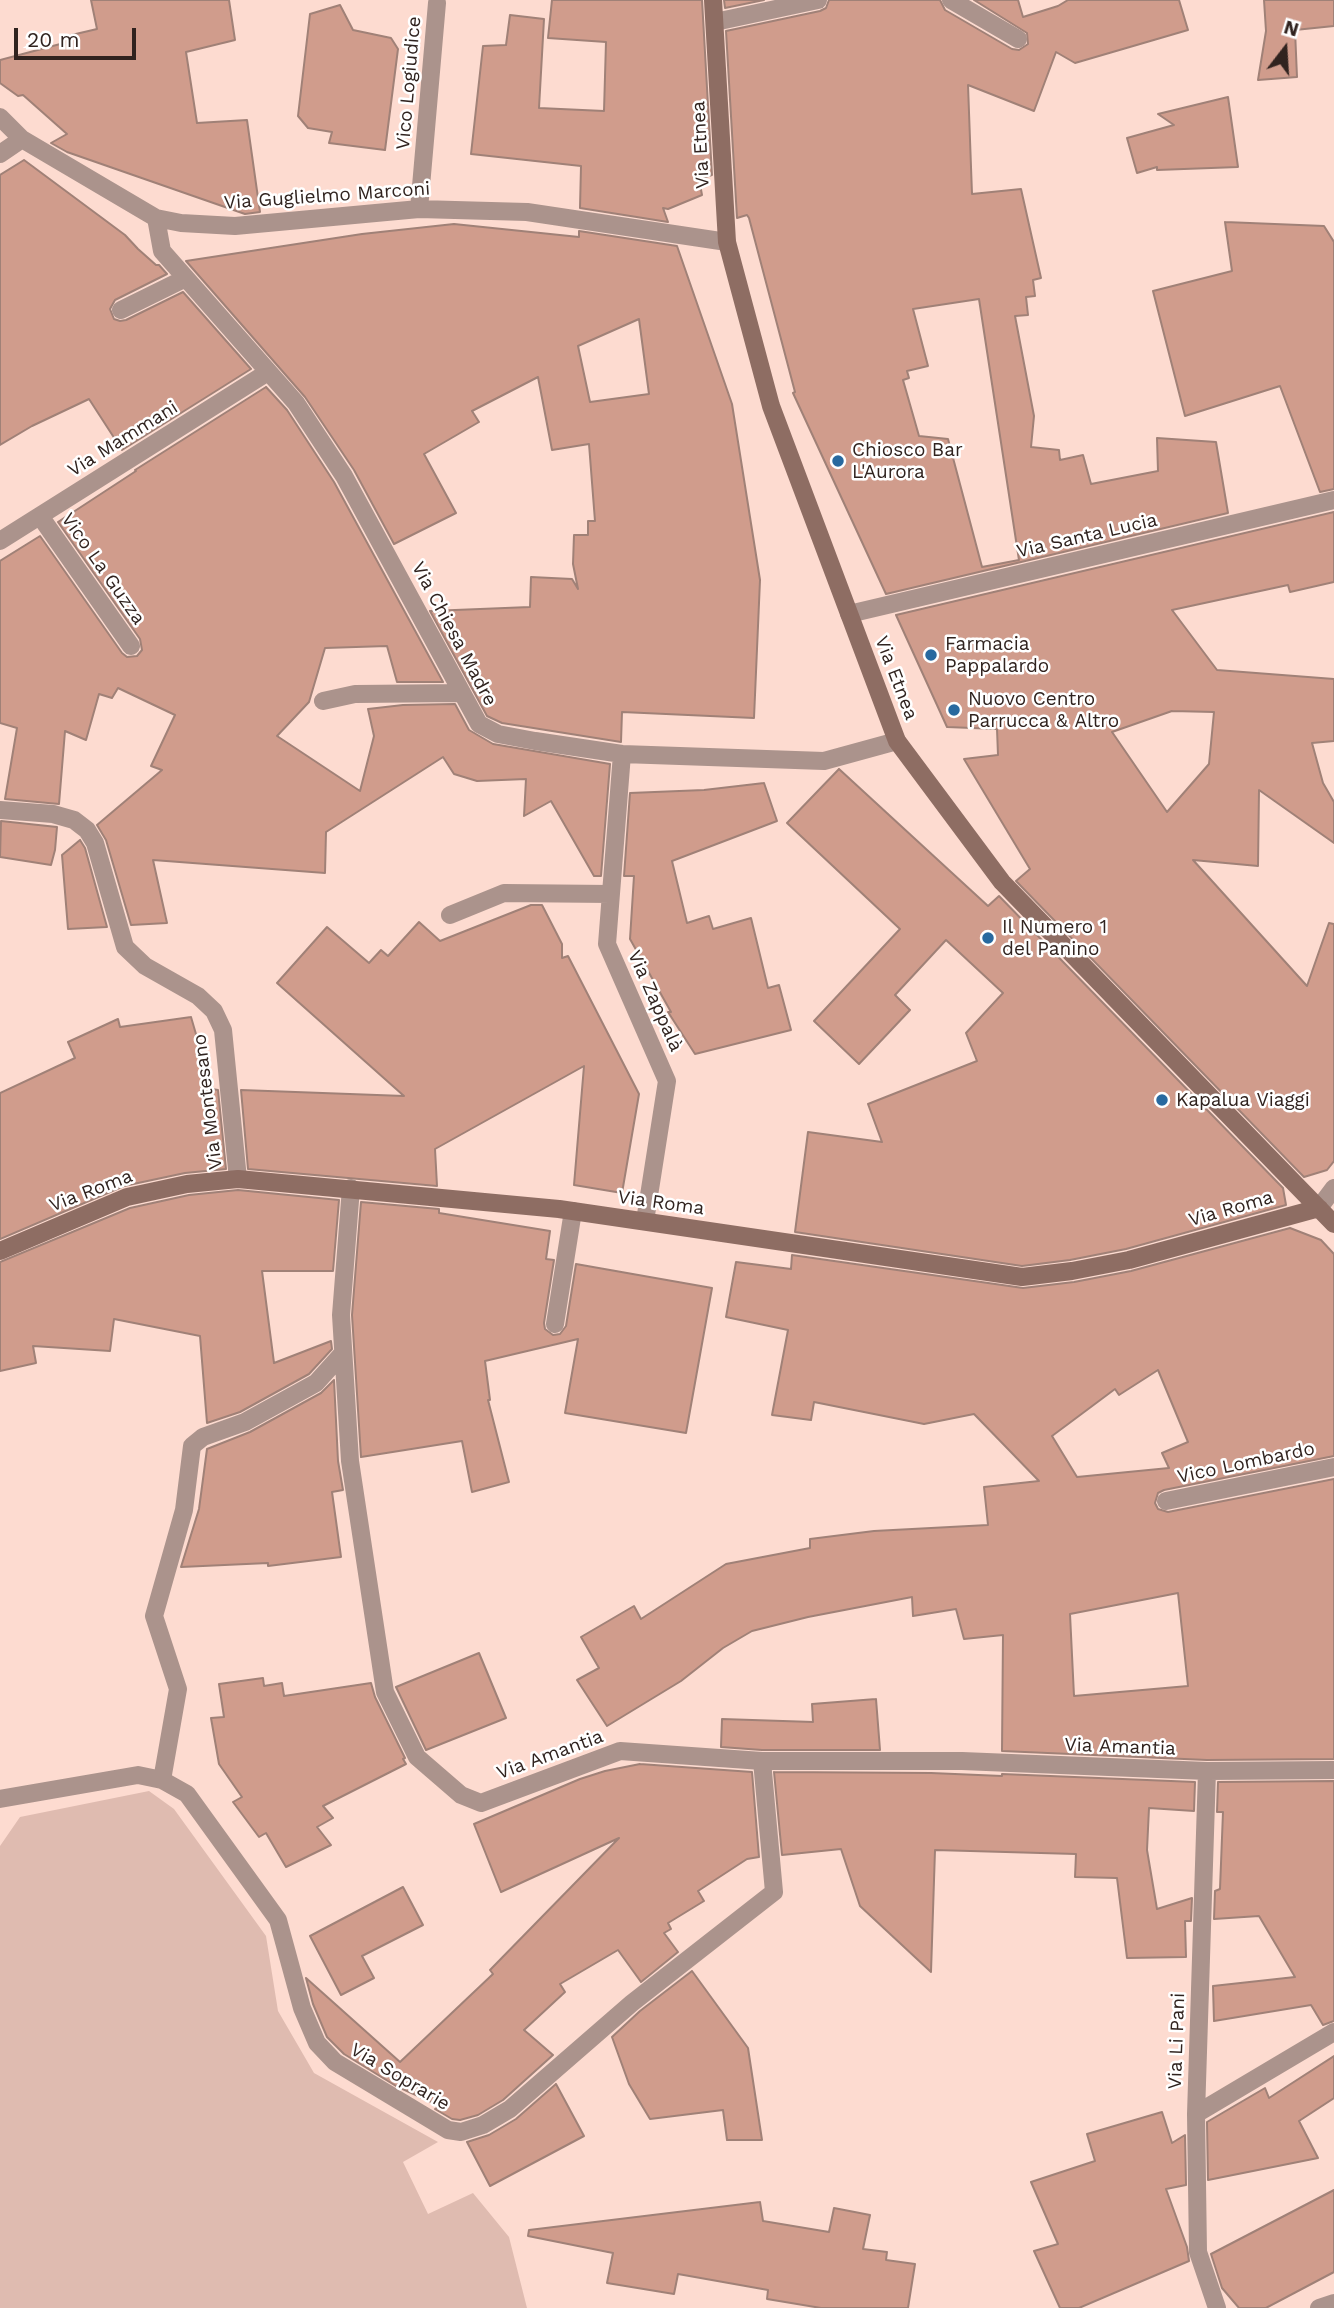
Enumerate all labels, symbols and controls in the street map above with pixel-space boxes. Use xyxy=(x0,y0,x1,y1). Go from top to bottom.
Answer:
scale bar xyxy=(18,14,140,58)
north arrow xyxy=(1250,14,1320,84)
street label: Vico Logiudice xyxy=(392,15,426,151)
text: N xyxy=(1281,15,1301,41)
text: 20 m xyxy=(27,27,79,52)
street label: Via Etnea xyxy=(687,101,715,189)
street label: Via Guglielmo Marconi xyxy=(223,177,431,215)
street label: Via Mammani xyxy=(64,396,182,482)
place label: Chiosco Bar L'Aurora xyxy=(852,439,963,483)
marker: Chiosco Bar L'Aurora xyxy=(830,453,846,469)
street label: Vico La Guzza xyxy=(56,509,150,629)
street label: Via Santa Lucia xyxy=(1015,509,1159,563)
street label: Via Chiesa Madre xyxy=(406,558,502,710)
street label: Via Etnea xyxy=(870,633,922,723)
place label: Farmacia Pappalardo xyxy=(945,633,1049,677)
marker: Farmacia Pappalardo xyxy=(923,647,939,663)
place label: Nuovo Centro Parrucca & Altro xyxy=(968,688,1119,732)
marker: Nuovo Centro Parrucca & Altro xyxy=(946,702,962,718)
place label: Il Numero 1 del Panino xyxy=(1002,916,1107,960)
marker: Il Numero 1 del Panino xyxy=(980,930,996,946)
street label: Via Zappalà xyxy=(623,947,687,1055)
street label: Via Montesano xyxy=(188,1033,228,1171)
place label: Kapalua Viaggi xyxy=(1176,1089,1310,1111)
marker: Kapalua Viaggi xyxy=(1154,1092,1170,1108)
street label: Via Roma xyxy=(46,1165,136,1217)
street label: Via Roma xyxy=(616,1186,706,1220)
street label: Via Roma xyxy=(1186,1186,1276,1232)
street label: Vico Lombardo xyxy=(1175,1437,1317,1489)
street label: Via Amantia xyxy=(494,1725,606,1785)
street label: Via Amantia xyxy=(1064,1734,1176,1760)
street label: Via Li Pani xyxy=(1164,1992,1190,2090)
street label: Via Soprarie xyxy=(346,2038,454,2116)

